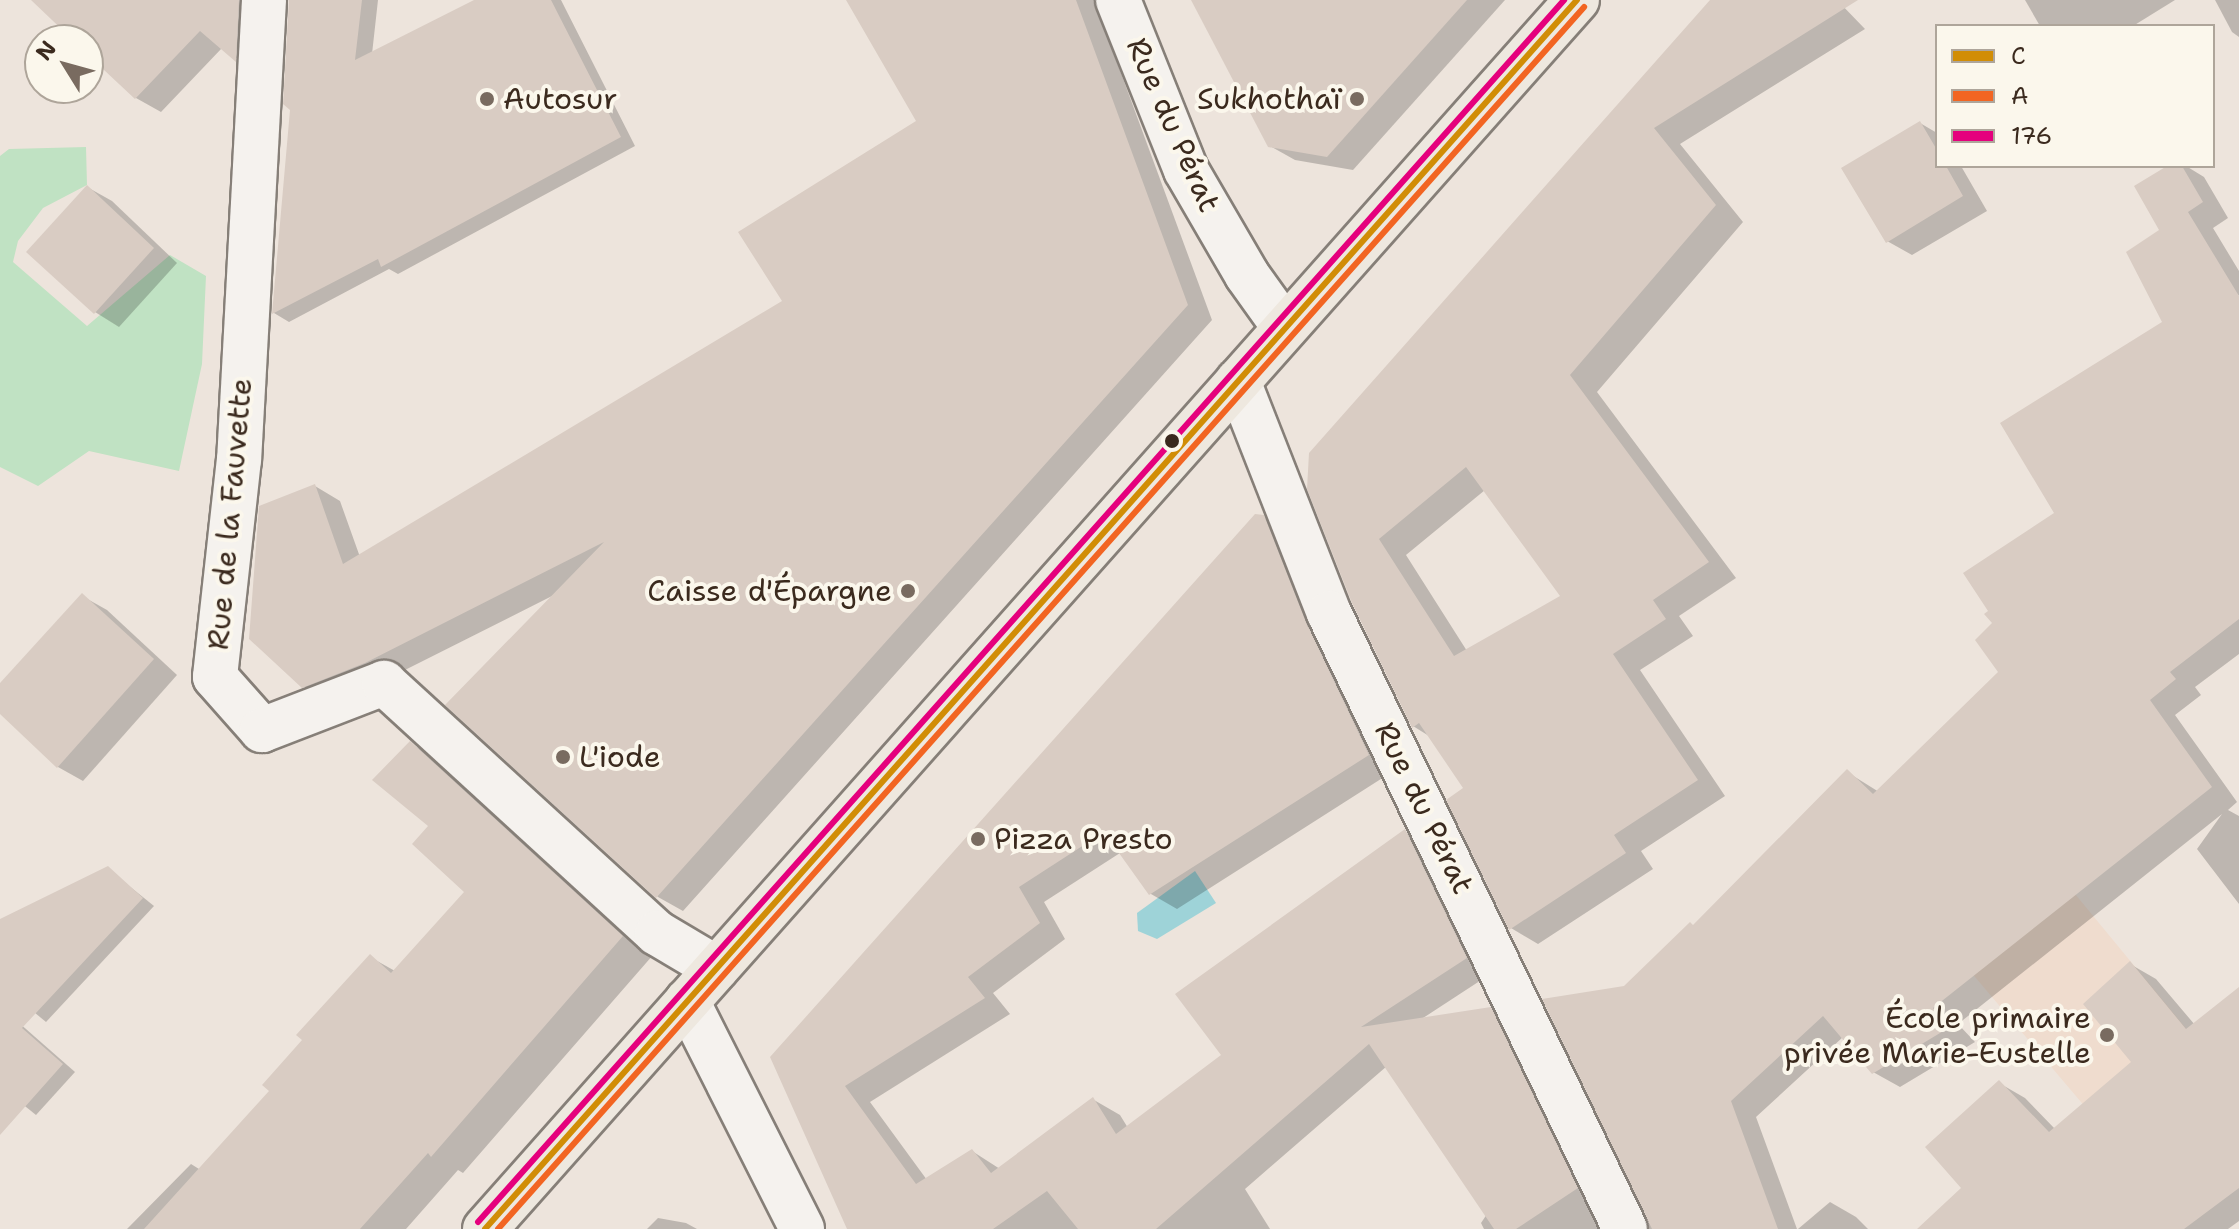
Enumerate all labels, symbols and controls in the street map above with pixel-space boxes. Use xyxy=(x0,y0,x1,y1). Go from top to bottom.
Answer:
north arrow xyxy=(24,24,104,104)
legend xyxy=(1935,24,2215,168)
street label: Rue du Pérat xyxy=(1119,32,1227,218)
text: N xyxy=(29,35,63,66)
text: C xyxy=(2011,40,2026,72)
text: A xyxy=(2011,80,2028,112)
place label: Autosur xyxy=(503,81,617,117)
place label: Sukhothaï xyxy=(1197,81,1341,117)
marker: Autosur xyxy=(478,90,496,108)
marker: Sukhothaï xyxy=(1348,90,1366,108)
text: 176 xyxy=(2011,120,2052,152)
street label: Rue de la Fauvette xyxy=(200,377,260,651)
unlabelled marker xyxy=(1164,433,1180,449)
place label: Caisse d'Épargne xyxy=(647,573,892,609)
marker: Caisse d'Épargne xyxy=(899,582,917,600)
street label: Rue du Pérat xyxy=(1367,716,1481,900)
place label: L'iode xyxy=(579,739,661,775)
marker: L'iode xyxy=(554,748,572,766)
place label: Pizza Presto xyxy=(994,821,1173,857)
marker: Pizza Presto xyxy=(969,830,987,848)
place label: École primaire privée Marie-Eustelle xyxy=(1784,1000,2091,1070)
marker: École primaire privée Marie-Eustelle xyxy=(2098,1026,2116,1044)

